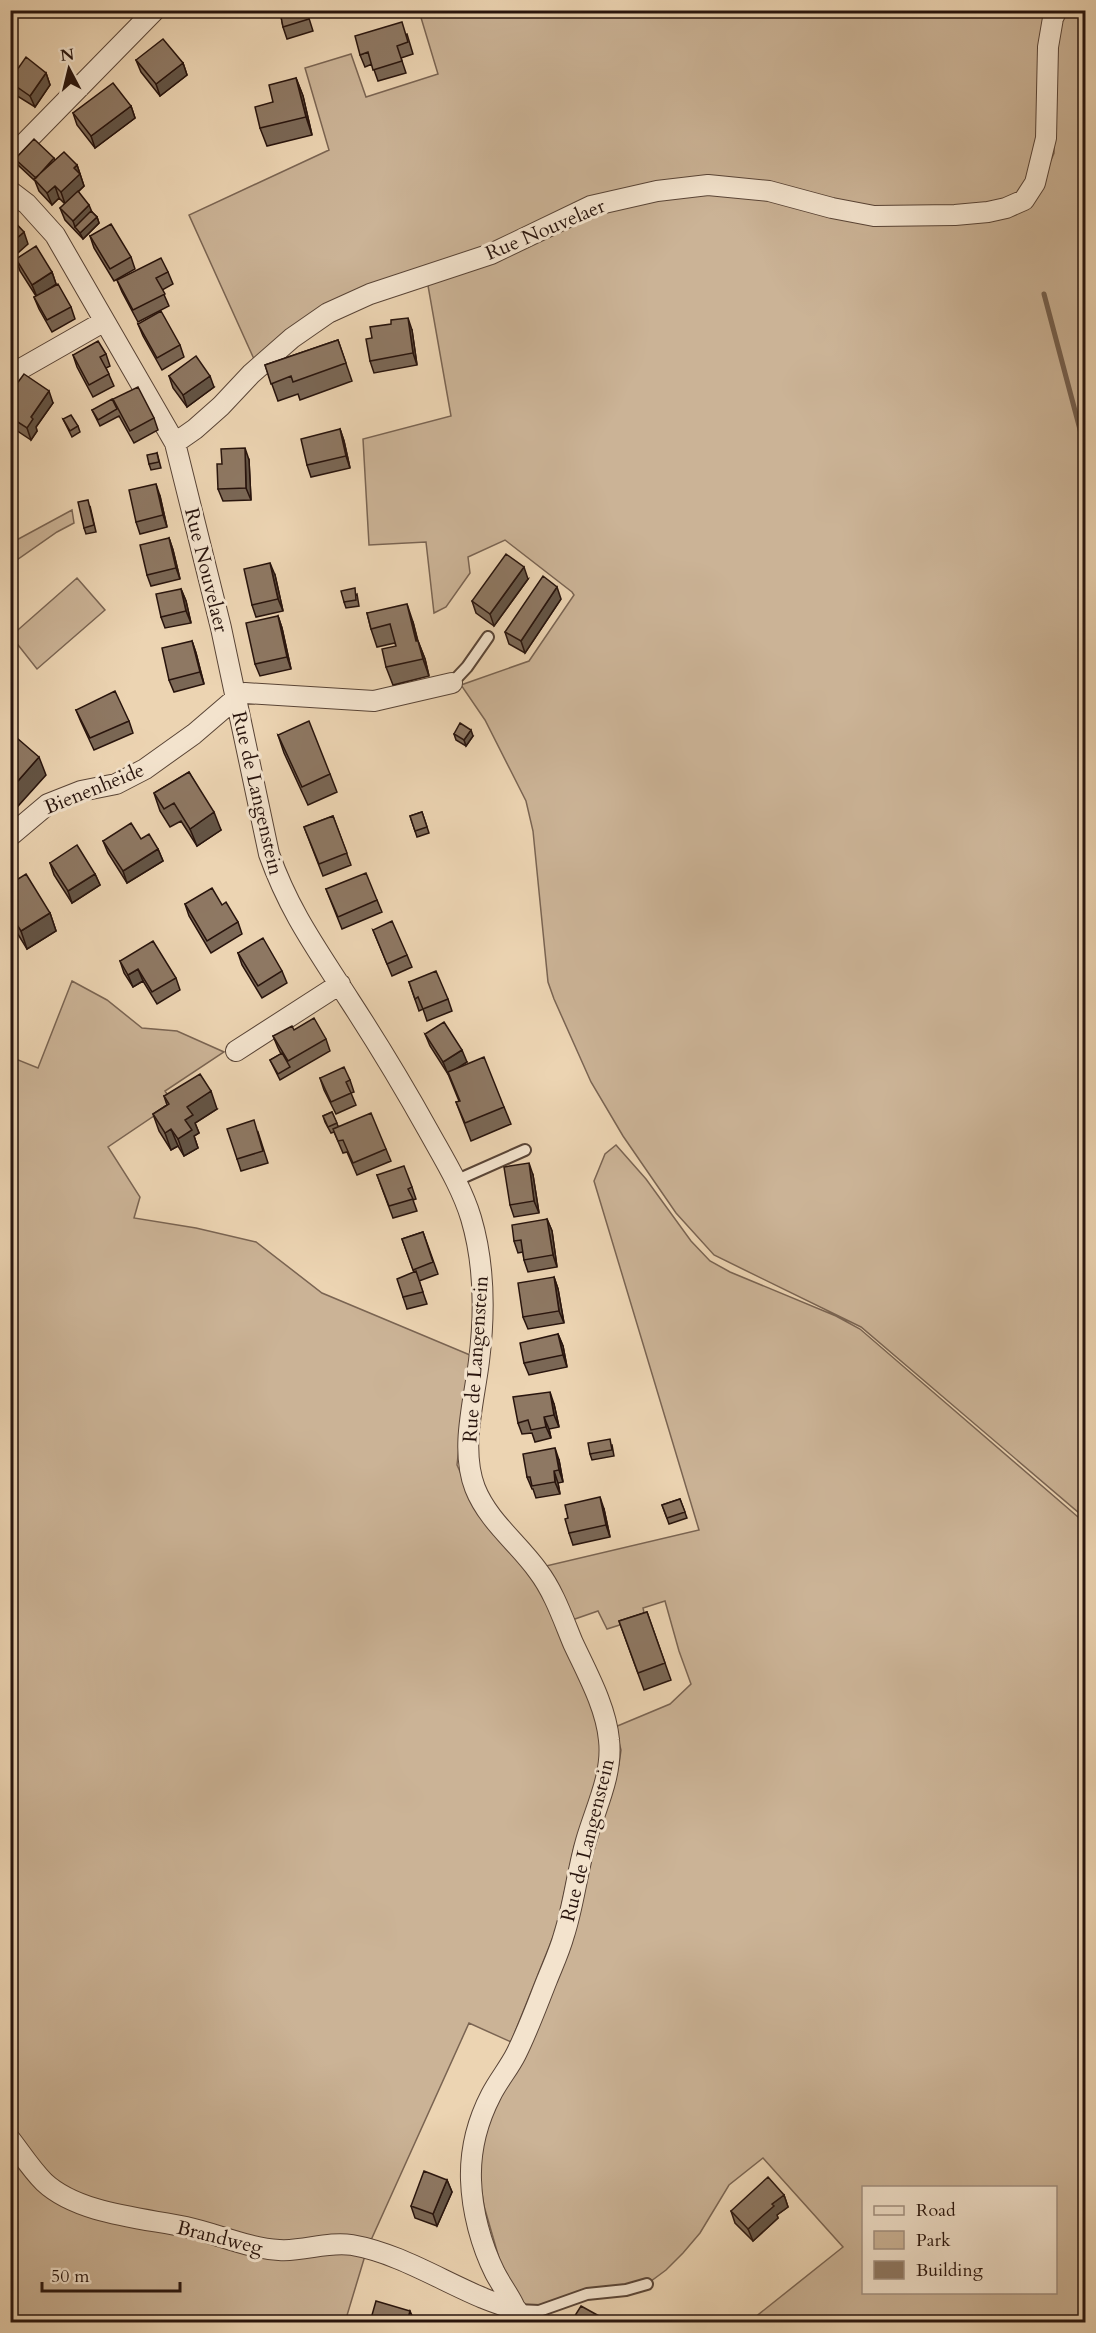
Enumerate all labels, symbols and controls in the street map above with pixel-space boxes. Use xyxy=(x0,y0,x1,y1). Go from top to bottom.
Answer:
north arrow xyxy=(39,39,99,99)
text: N xyxy=(59,43,76,67)
street label: Rue Nouvelaer xyxy=(481,192,610,267)
street label: Rue Nouvelaer xyxy=(178,505,235,636)
street label: Rue de Langenstein xyxy=(226,709,290,878)
street label: Bienenheide xyxy=(40,756,148,821)
street label: Rue de Langenstein xyxy=(456,1274,495,1443)
street label: Rue de Langenstein xyxy=(554,1755,621,1925)
legend xyxy=(862,2186,1057,2294)
text: Road xyxy=(916,2198,956,2223)
street label: Brandweg xyxy=(174,2214,267,2261)
text: Park xyxy=(916,2228,951,2253)
scale bar xyxy=(42,2255,180,2293)
text: Building xyxy=(916,2258,984,2283)
text: 50 m xyxy=(51,2264,90,2289)

